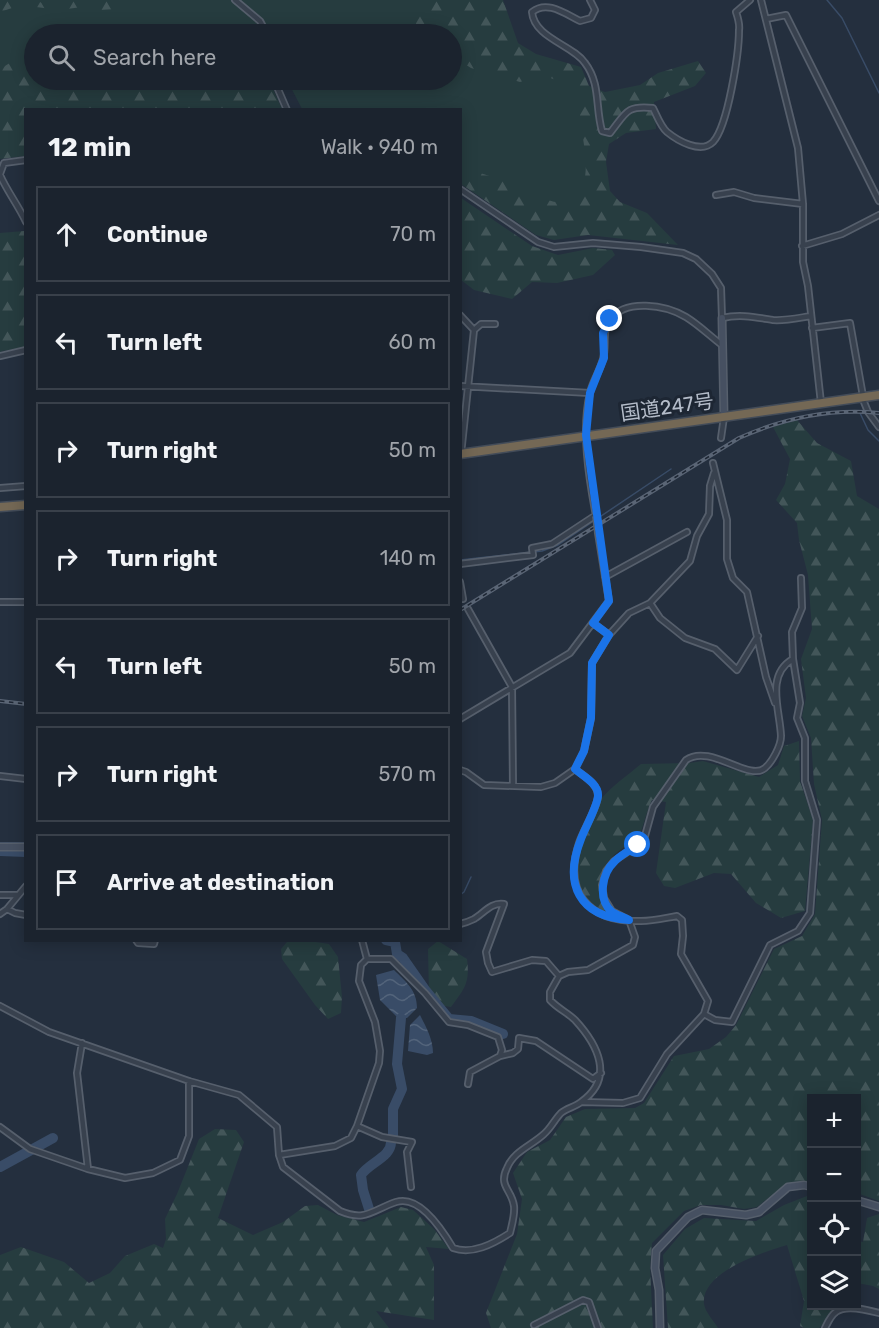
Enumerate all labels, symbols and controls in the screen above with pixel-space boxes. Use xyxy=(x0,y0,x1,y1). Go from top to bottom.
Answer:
search box xyxy=(24,24,462,90)
icon: search xyxy=(45,41,78,74)
text: Search here xyxy=(93,44,216,71)
text: 12 min xyxy=(48,132,131,163)
text: Walk · 940 m xyxy=(321,135,438,159)
icon: ahead xyxy=(50,218,83,251)
text: Continue xyxy=(107,221,208,248)
text: 70 m xyxy=(390,222,436,246)
route end xyxy=(596,305,622,331)
icon: left xyxy=(50,326,83,359)
text: Turn left xyxy=(107,329,202,356)
text: 60 m xyxy=(389,330,436,354)
street label: 国道247号 xyxy=(619,389,715,425)
icon: right xyxy=(50,434,83,467)
text: Turn right xyxy=(107,437,217,464)
text: 50 m xyxy=(389,438,436,462)
icon: right xyxy=(50,542,83,575)
text: Turn right xyxy=(107,545,217,572)
text: 140 m xyxy=(380,546,436,570)
icon: left xyxy=(50,650,83,683)
text: Turn left xyxy=(107,653,202,680)
text: 50 m xyxy=(389,654,436,678)
icon: right xyxy=(50,758,83,791)
text: Turn right xyxy=(107,761,217,788)
text: 570 m xyxy=(378,762,436,786)
route start xyxy=(624,831,650,857)
icon: arrive xyxy=(50,866,83,899)
text: Arrive at destination xyxy=(107,869,334,896)
map controls xyxy=(807,1094,861,1310)
button: + xyxy=(807,1094,861,1148)
button: − xyxy=(807,1148,861,1202)
button: locate xyxy=(807,1202,861,1256)
button: layers xyxy=(807,1256,861,1310)

